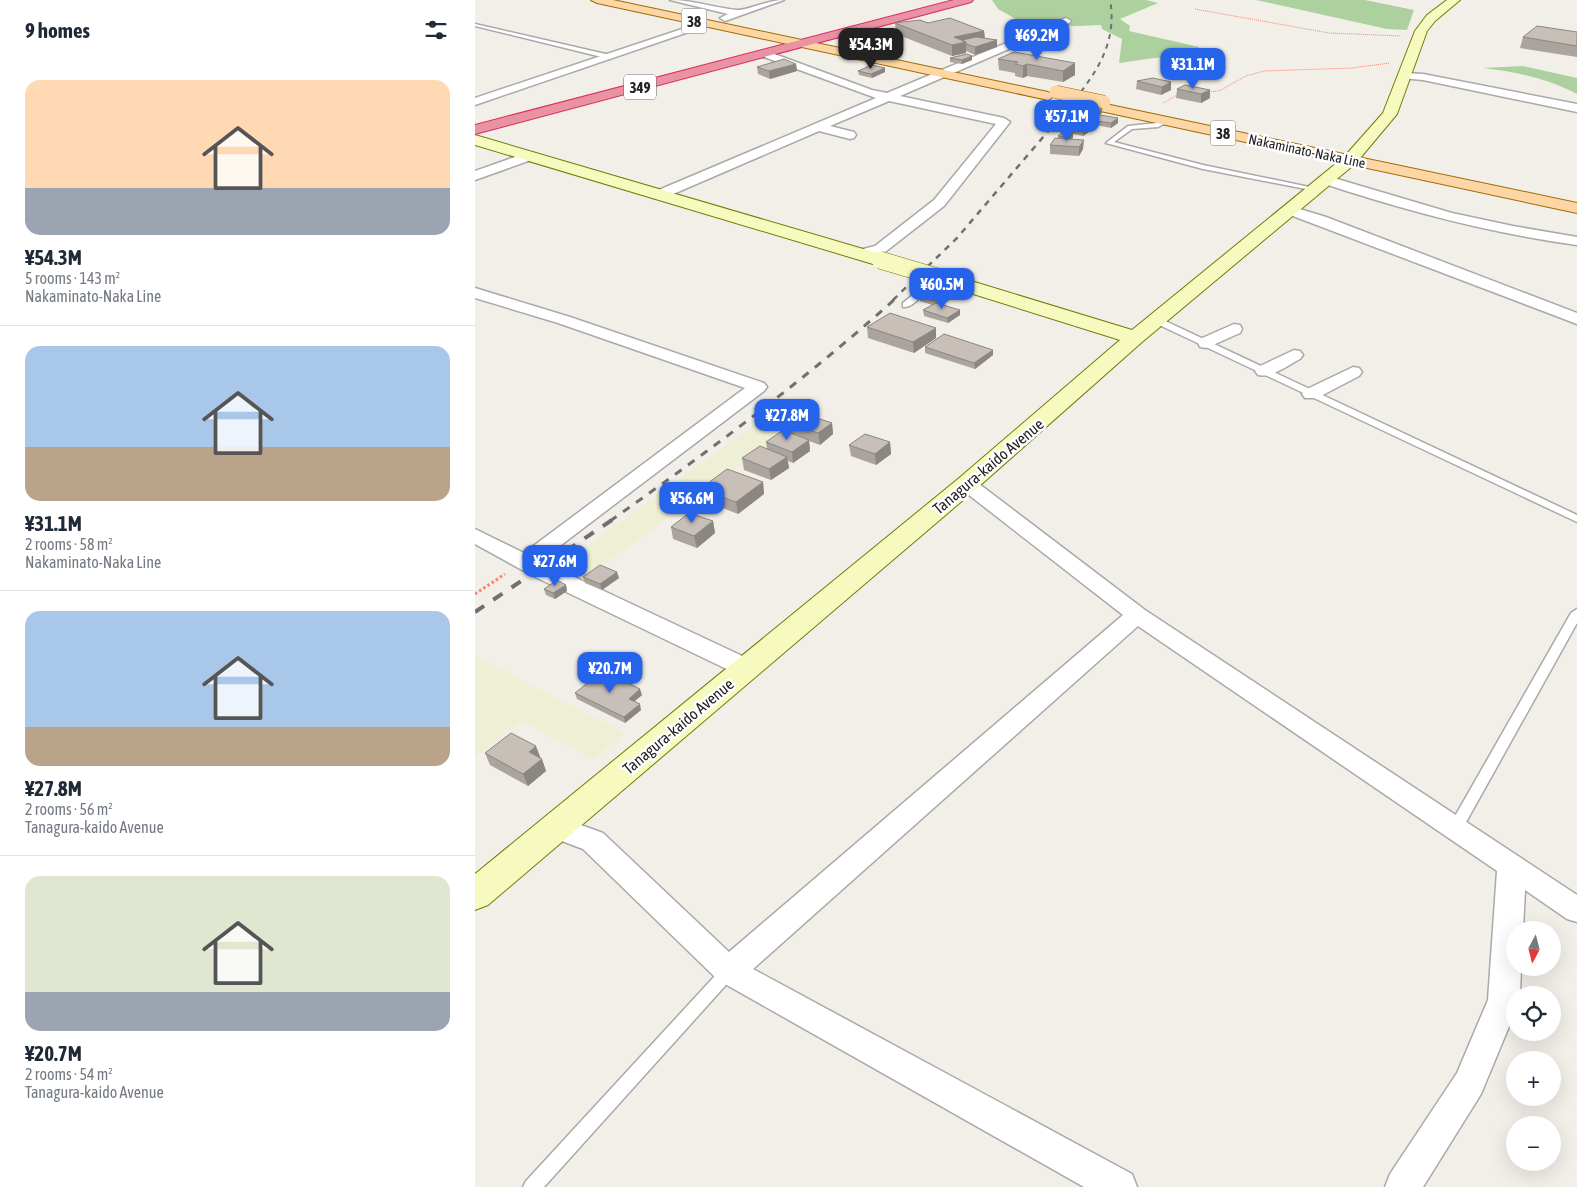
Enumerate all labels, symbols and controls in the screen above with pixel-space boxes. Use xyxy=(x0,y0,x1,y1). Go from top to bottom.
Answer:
road number: 38 xyxy=(681,8,707,34)
icon: filters xyxy=(422,16,450,44)
text: 9 homes xyxy=(25,18,90,42)
pin: ¥69.2M xyxy=(996,18,1078,61)
text: ¥69.2M xyxy=(1015,26,1059,44)
pin: ¥54.3M xyxy=(830,28,912,70)
text: ¥54.3M xyxy=(849,35,893,53)
pin: ¥31.1M xyxy=(1152,48,1234,90)
text: ¥31.1M xyxy=(1171,55,1215,73)
road number: 349 xyxy=(624,74,656,100)
pin: ¥57.1M xyxy=(1026,100,1108,142)
text: ¥57.1M xyxy=(1045,107,1089,125)
icon: home xyxy=(193,113,283,203)
road number: 38 xyxy=(1211,120,1235,146)
street label: Nakaminato-Naka Line xyxy=(1247,131,1367,171)
text: ¥54.3M xyxy=(25,245,82,269)
pin: ¥60.5M xyxy=(901,268,983,310)
text: 5 rooms · 143 m² xyxy=(25,269,120,287)
text: ¥60.5M xyxy=(920,275,964,293)
text: Nakaminato-Naka Line xyxy=(25,287,161,305)
icon: home xyxy=(193,378,283,468)
pin: ¥27.8M xyxy=(746,398,828,441)
text: ¥27.8M xyxy=(765,406,809,424)
street label: Tanagura-kaido Avenue xyxy=(929,415,1048,518)
pin: ¥56.6M xyxy=(651,482,733,524)
text: ¥56.6M xyxy=(670,489,714,507)
text: ¥31.1M xyxy=(25,511,82,535)
text: 2 rooms · 58 m² xyxy=(25,535,113,553)
pin: ¥27.6M xyxy=(514,544,596,587)
text: ¥27.6M xyxy=(533,552,577,570)
text: Nakaminato-Naka Line xyxy=(25,553,161,571)
icon: home xyxy=(193,643,283,733)
pin: ¥20.7M xyxy=(569,652,651,694)
text: ¥20.7M xyxy=(588,659,632,677)
street label: Tanagura-kaido Avenue xyxy=(619,675,738,778)
text: ¥27.8M xyxy=(25,776,82,800)
text: 2 rooms · 56 m² xyxy=(25,800,113,818)
text: Tanagura-kaido Avenue xyxy=(25,818,164,836)
icon: home xyxy=(193,908,283,998)
north arrow xyxy=(1506,921,1561,976)
map controls xyxy=(1506,921,1561,1171)
button: locate xyxy=(1506,986,1561,1041)
text: ¥20.7M xyxy=(25,1041,82,1065)
button: + xyxy=(1506,1051,1561,1106)
text: 2 rooms · 54 m² xyxy=(25,1065,113,1083)
text: Tanagura-kaido Avenue xyxy=(25,1083,164,1101)
button: − xyxy=(1506,1116,1561,1171)

